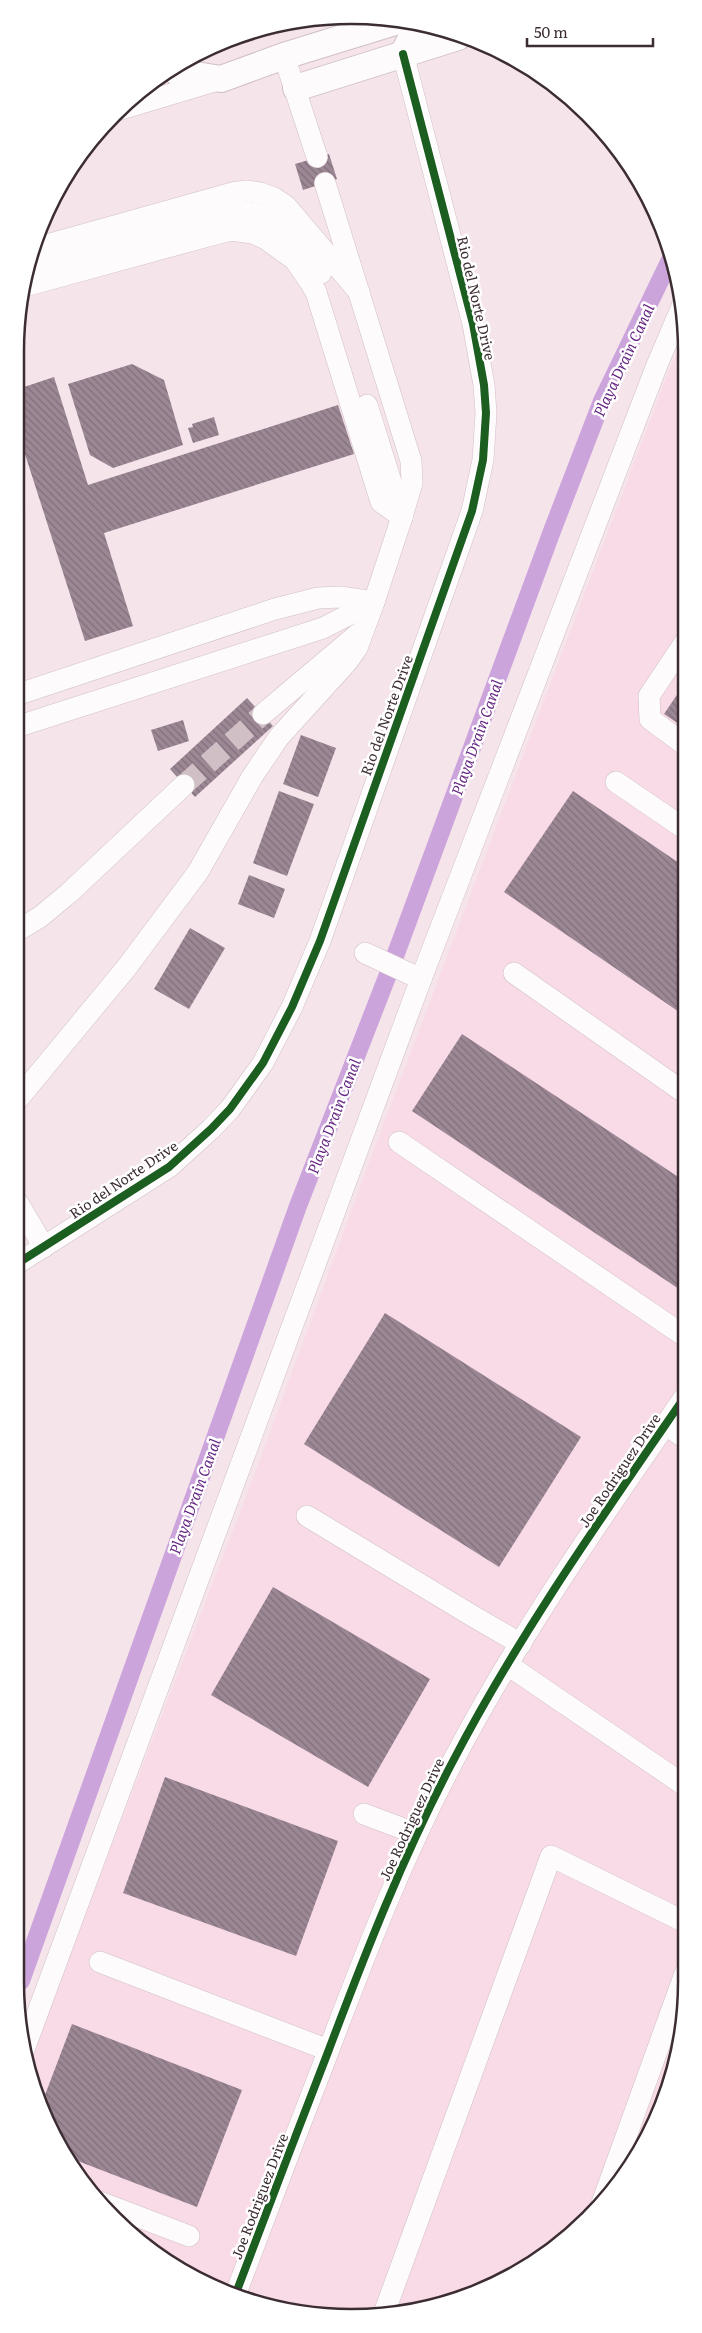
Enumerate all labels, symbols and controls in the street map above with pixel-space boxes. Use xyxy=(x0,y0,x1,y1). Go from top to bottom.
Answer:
scale bar xyxy=(527,15,653,47)
text: 50 m xyxy=(534,20,568,43)
street label: Rio del Norte Drive xyxy=(453,234,501,362)
water label: Playa Drain Canal xyxy=(587,299,660,420)
street label: Rio del Norte Drive xyxy=(355,652,417,778)
water label: Playa Drain Canal xyxy=(444,675,508,798)
water label: Playa Drain Canal xyxy=(300,1054,366,1177)
street label: Rio del Norte Drive xyxy=(65,1135,181,1223)
street label: Joe Rodriguez Drive xyxy=(573,1409,665,1531)
water label: Playa Drain Canal xyxy=(162,1434,226,1557)
street label: Joe Rodriguez Drive xyxy=(374,1754,448,1884)
street label: Joe Rodriguez Drive xyxy=(226,2130,292,2262)

